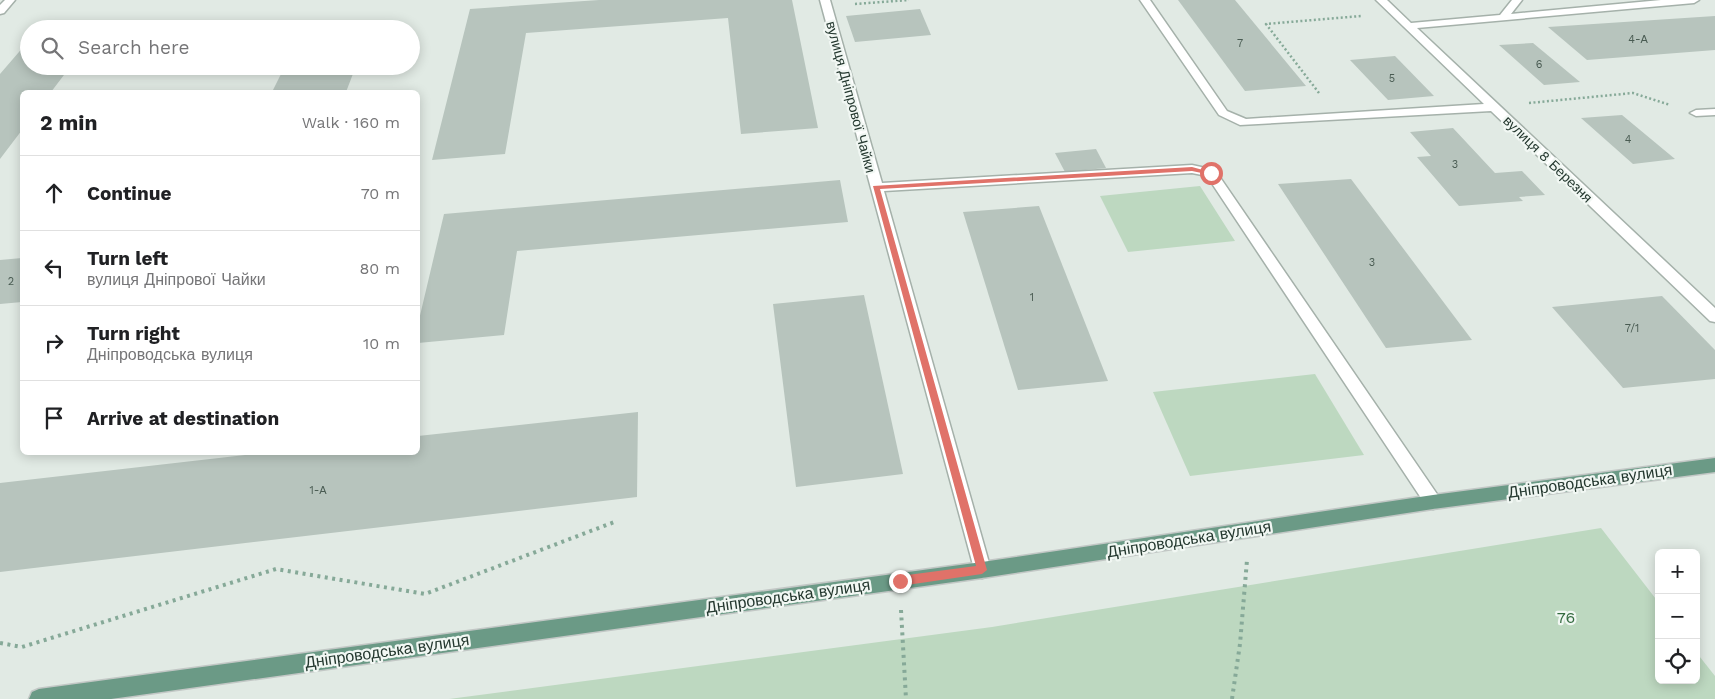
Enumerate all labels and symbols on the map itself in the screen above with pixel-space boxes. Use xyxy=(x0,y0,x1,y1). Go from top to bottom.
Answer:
street label: вулиця Дніпрової Чайки xyxy=(823,19,879,175)
house number: 4-А xyxy=(1628,33,1648,46)
house number: 7 xyxy=(1237,37,1243,50)
house number: 6 xyxy=(1536,58,1543,71)
house number: 5 xyxy=(1389,72,1395,85)
street label: вулиця 8 Березня xyxy=(1500,112,1596,206)
house number: 4 xyxy=(1625,133,1632,146)
house number: 3 xyxy=(1452,158,1458,171)
route start xyxy=(1200,162,1223,185)
house number: 3 xyxy=(1369,256,1375,269)
house number: 2 xyxy=(8,275,14,288)
house number: 1 xyxy=(1030,291,1034,304)
house number: 7/1 xyxy=(1625,322,1639,335)
street label: Дніпроводська вулиця xyxy=(1507,460,1673,502)
house number: 1-А xyxy=(309,484,327,497)
street label: Дніпроводська вулиця xyxy=(1106,517,1272,561)
route end xyxy=(889,570,912,593)
street label: Дніпроводська вулиця xyxy=(705,575,871,617)
park label: 76 xyxy=(1557,608,1575,627)
street label: Дніпроводська вулиця xyxy=(304,630,470,672)

